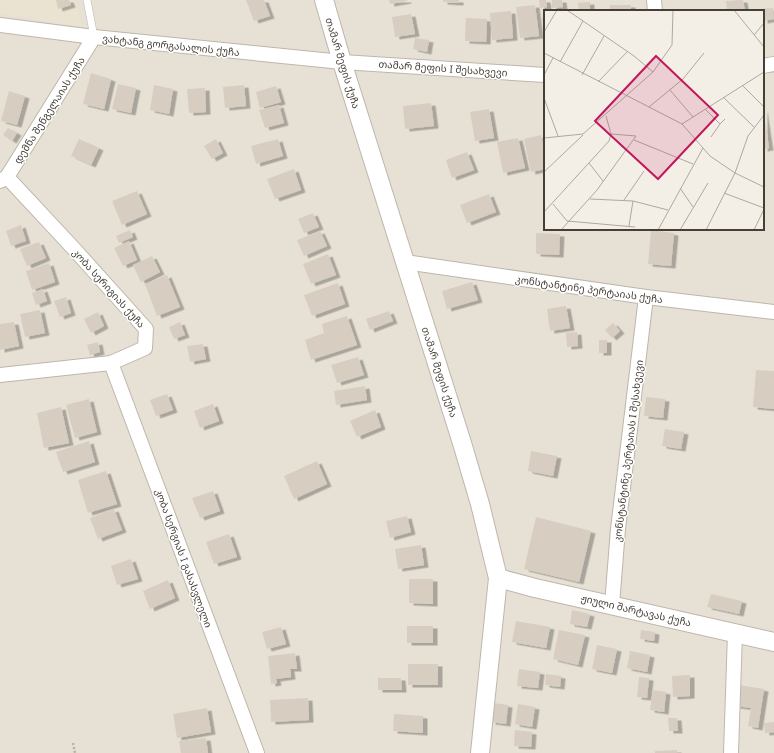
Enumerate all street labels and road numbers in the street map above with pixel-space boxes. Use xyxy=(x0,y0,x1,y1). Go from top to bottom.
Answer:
street label: თამარ მეფის ქუჩა xyxy=(322,16,364,110)
street label: ვახტანგ გორგასალის ქუჩა xyxy=(102,31,240,59)
street label: დემნა შენგელაიას ქუჩა xyxy=(10,54,88,166)
street label: თამარ მეფის I შესახვევი xyxy=(378,57,508,80)
street label: კობა სერიგიას ქუჩა xyxy=(70,245,148,331)
street label: კონსტანტინე პერტაიას ქუჩა xyxy=(514,272,664,306)
street label: თამარ მეფის ქუჩა xyxy=(419,325,461,419)
street label: კონსტანტინე პერტაიას I შესახვევი xyxy=(610,359,646,543)
street label: კობა სერგიას I გასასვლელი xyxy=(152,487,216,630)
street label: ჟიული შარტავას ქუჩა xyxy=(579,590,693,630)

